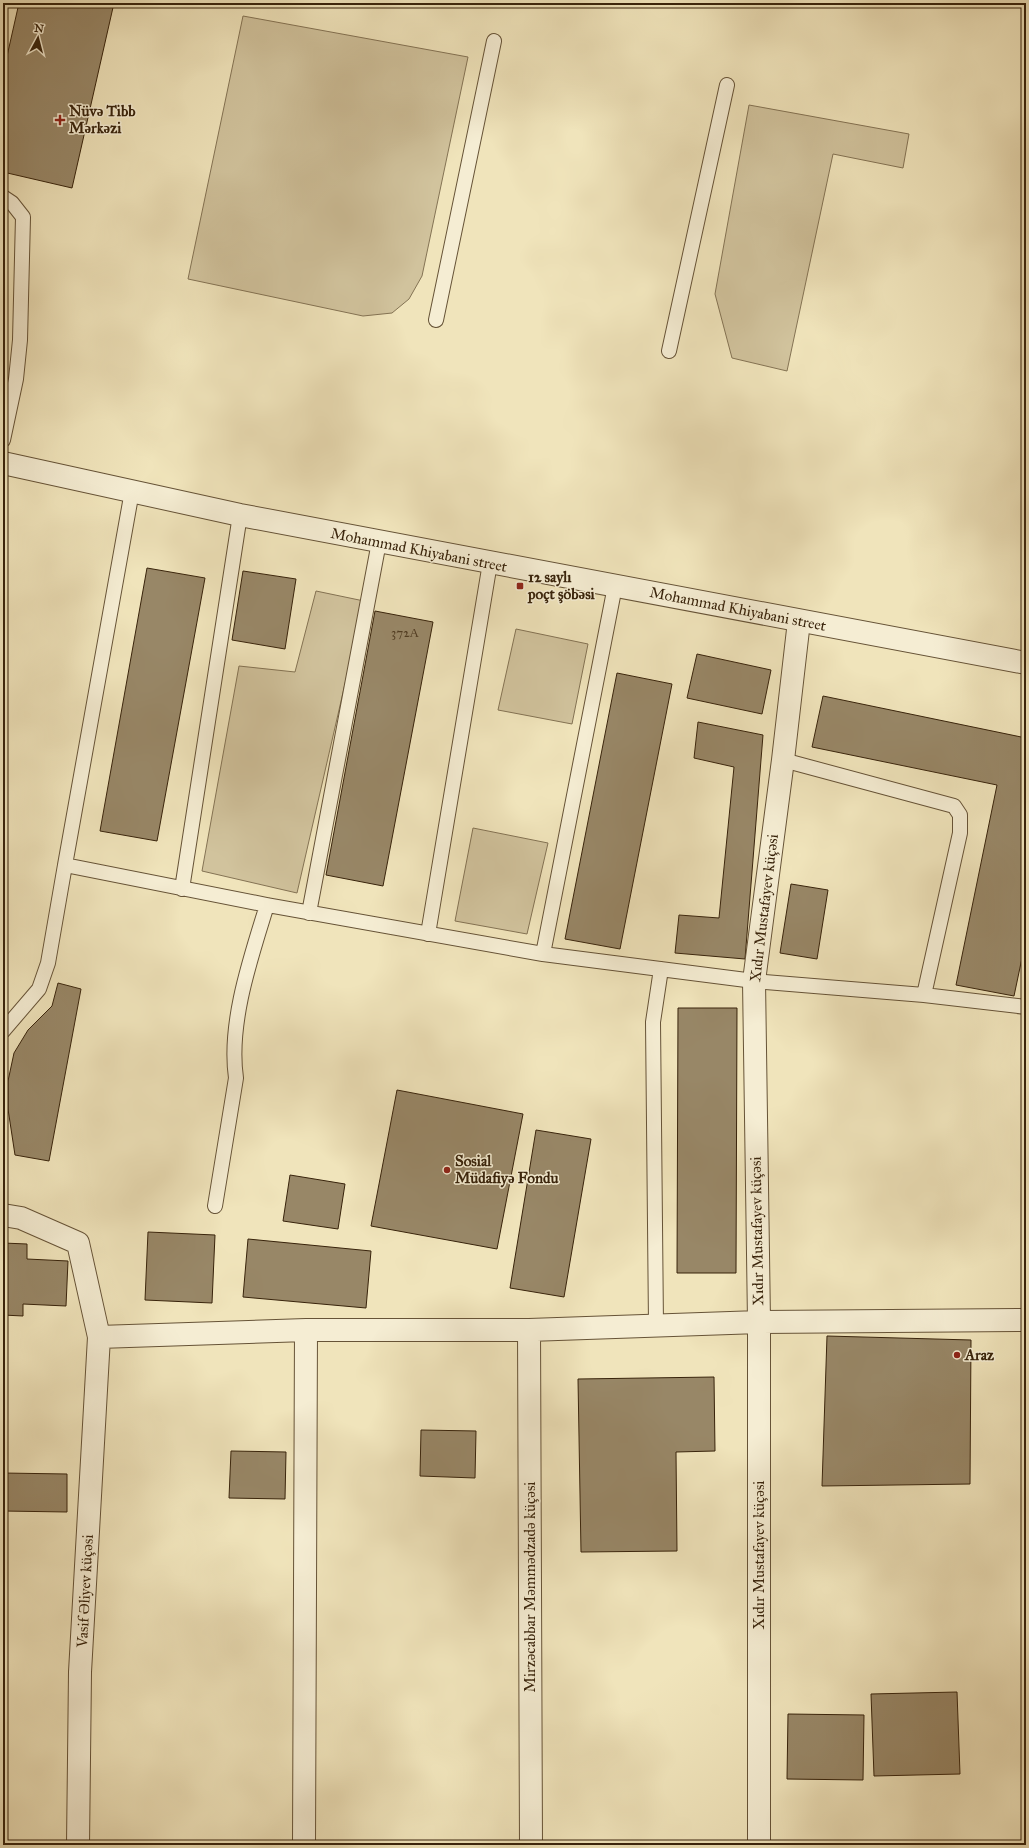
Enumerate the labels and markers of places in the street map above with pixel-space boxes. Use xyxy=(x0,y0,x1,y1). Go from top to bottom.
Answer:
place label: Nüvə Tibb Mərkəzi xyxy=(69,102,136,137)
marker: Nüvə Tibb Mərkəzi xyxy=(54,114,66,126)
place label: 12 saylı poçt şöbəsi xyxy=(527,568,596,604)
marker: 12 saylı poçt şöbəsi xyxy=(515,581,525,591)
place label: Sosial Müdafiyə Fondu xyxy=(455,1152,559,1188)
marker: Sosial Müdafiyə Fondu xyxy=(442,1165,452,1175)
place label: Araz xyxy=(964,1346,994,1364)
marker: Araz xyxy=(952,1350,962,1360)

